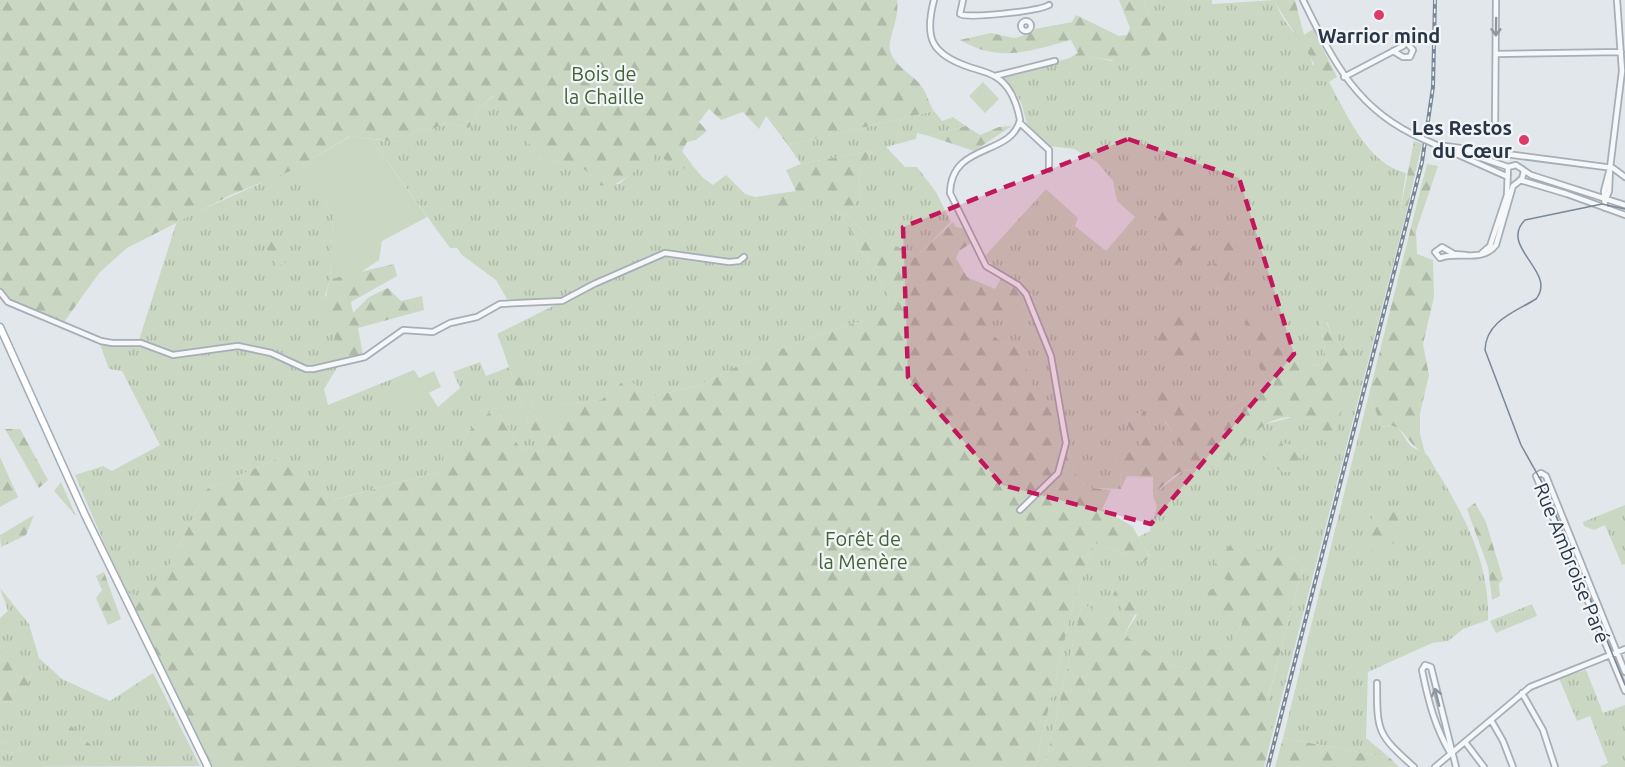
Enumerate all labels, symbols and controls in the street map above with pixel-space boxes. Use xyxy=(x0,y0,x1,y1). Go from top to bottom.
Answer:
marker: Warrior mind xyxy=(1372,8,1386,22)
one-way arrow xyxy=(1490,17,1502,37)
place label: Warrior mind xyxy=(1318,24,1440,47)
park label: Bois de la Chaille xyxy=(564,62,644,108)
place label: Les Restos du Cœur xyxy=(1412,116,1513,162)
marker: Les Restos du Cœur xyxy=(1517,133,1531,147)
street label: Rue Ambroise Paré xyxy=(1530,479,1615,646)
park label: Forêt de la Menère xyxy=(818,527,908,573)
one-way arrow xyxy=(1431,688,1443,707)

